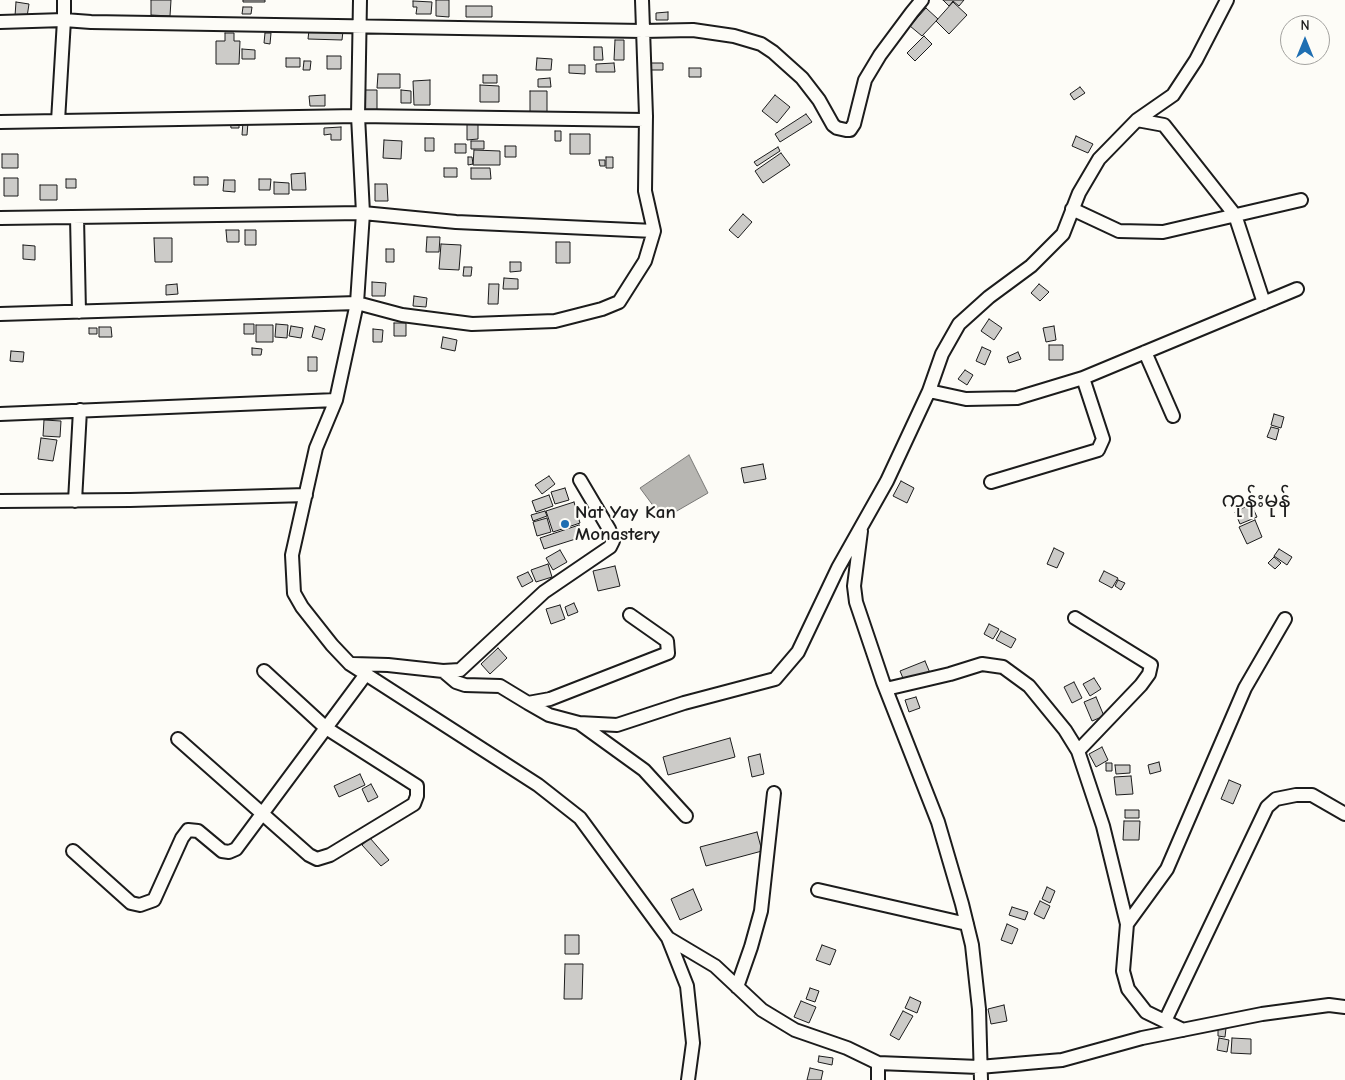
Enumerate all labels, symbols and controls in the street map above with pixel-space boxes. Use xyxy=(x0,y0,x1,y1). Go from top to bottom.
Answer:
north arrow xyxy=(1280,15,1330,65)
text: N xyxy=(1300,17,1310,34)
district label: ကုန်းမုန် xyxy=(1221,488,1291,514)
place label: Nat Yay Kan Monastery xyxy=(575,502,676,546)
marker: Nat Yay Kan Monastery xyxy=(559,518,571,530)

